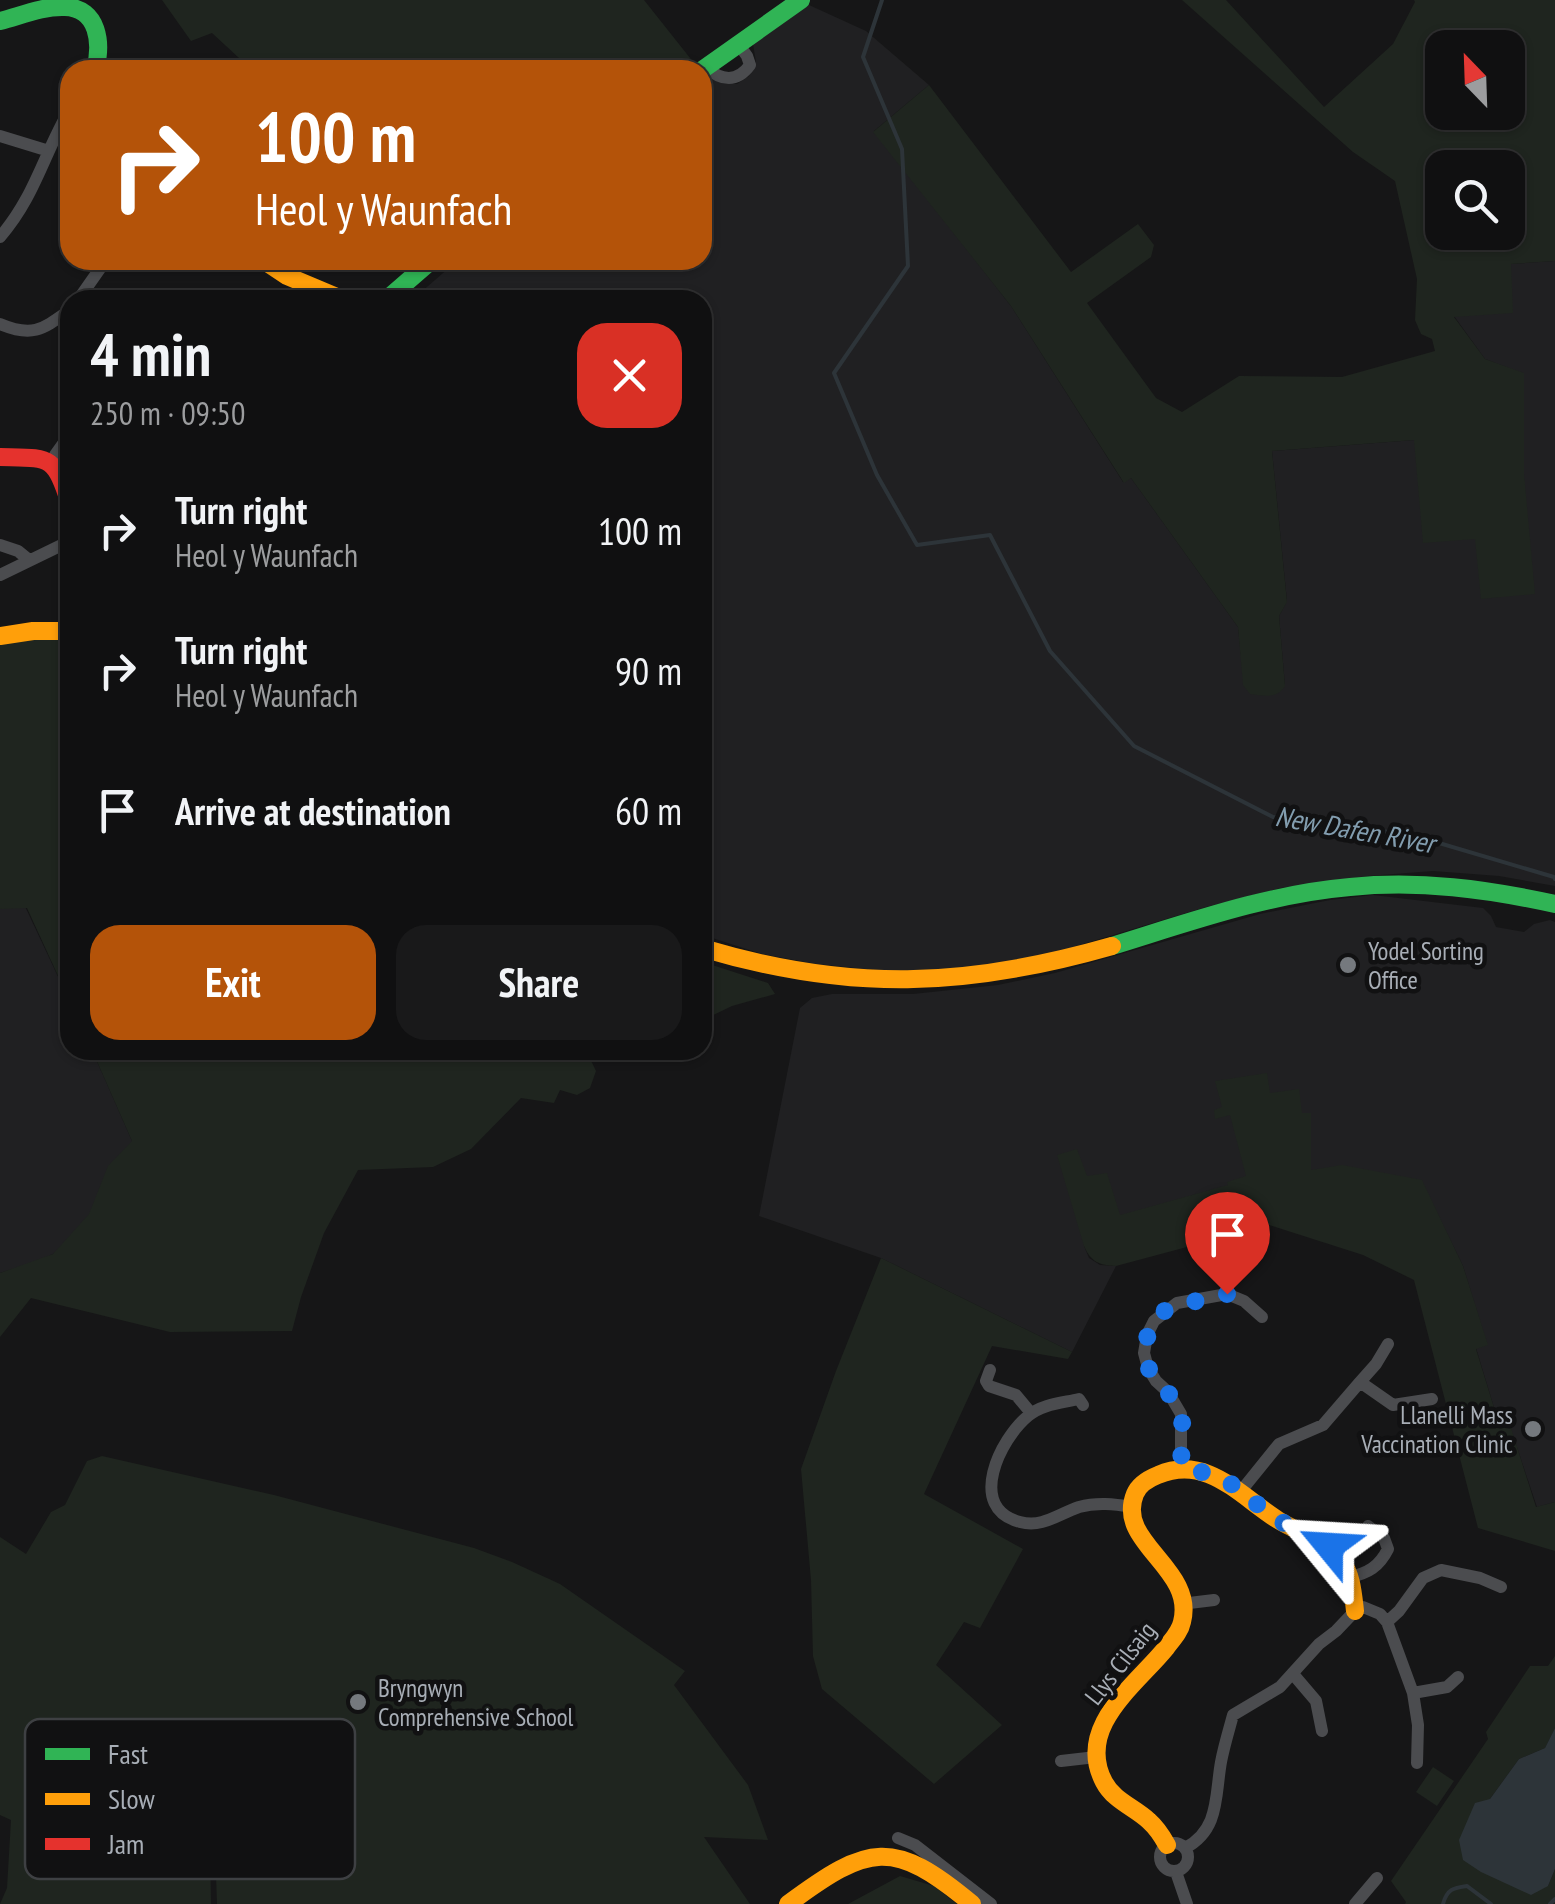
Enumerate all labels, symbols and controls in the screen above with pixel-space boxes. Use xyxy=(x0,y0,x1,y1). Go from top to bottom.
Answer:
north arrow xyxy=(1425,30,1525,130)
map controls xyxy=(1425,30,1525,250)
text: 100 m xyxy=(255,91,416,181)
icon: right xyxy=(90,100,220,230)
button: search xyxy=(1425,150,1525,250)
text: Heol y Waunfach xyxy=(255,179,512,237)
text: 4 min xyxy=(90,315,211,393)
button: close xyxy=(577,323,682,428)
text: 250 m · 09:50 xyxy=(90,392,245,434)
text: Turn right xyxy=(175,485,307,534)
icon: right xyxy=(90,503,145,558)
text: 100 m xyxy=(598,506,682,555)
text: Heol y Waunfach xyxy=(175,534,358,576)
text: Turn right xyxy=(175,625,307,674)
icon: right xyxy=(90,643,145,698)
text: 90 m xyxy=(615,646,682,695)
text: Heol y Waunfach xyxy=(175,674,358,716)
icon: arrive xyxy=(90,783,145,838)
text: Arrive at destination xyxy=(175,786,451,835)
text: 60 m xyxy=(615,786,682,835)
water label: New Dafen River xyxy=(1273,797,1442,862)
button: Exit xyxy=(90,925,376,1040)
button: Share xyxy=(396,925,682,1040)
place label: Yodel Sorting Office xyxy=(1368,935,1484,996)
marker: Yodel Sorting Office xyxy=(1337,954,1359,976)
pin xyxy=(1185,1192,1270,1295)
icon: arrive xyxy=(1200,1207,1255,1262)
place label: Llanelli Mass Vaccination Clinic xyxy=(1360,1399,1513,1460)
marker: Llanelli Mass Vaccination Clinic xyxy=(1522,1418,1544,1440)
position arrow xyxy=(1277,1494,1381,1598)
street label: Llys Cilsaig xyxy=(1078,1615,1162,1711)
place label: Bryngwyn Comprehensive School xyxy=(378,1672,574,1733)
marker: Bryngwyn Comprehensive School xyxy=(347,1691,369,1713)
legend xyxy=(25,1719,355,1879)
text: Fast xyxy=(108,1735,148,1772)
text: Slow xyxy=(108,1780,155,1817)
text: Jam xyxy=(107,1825,144,1862)

